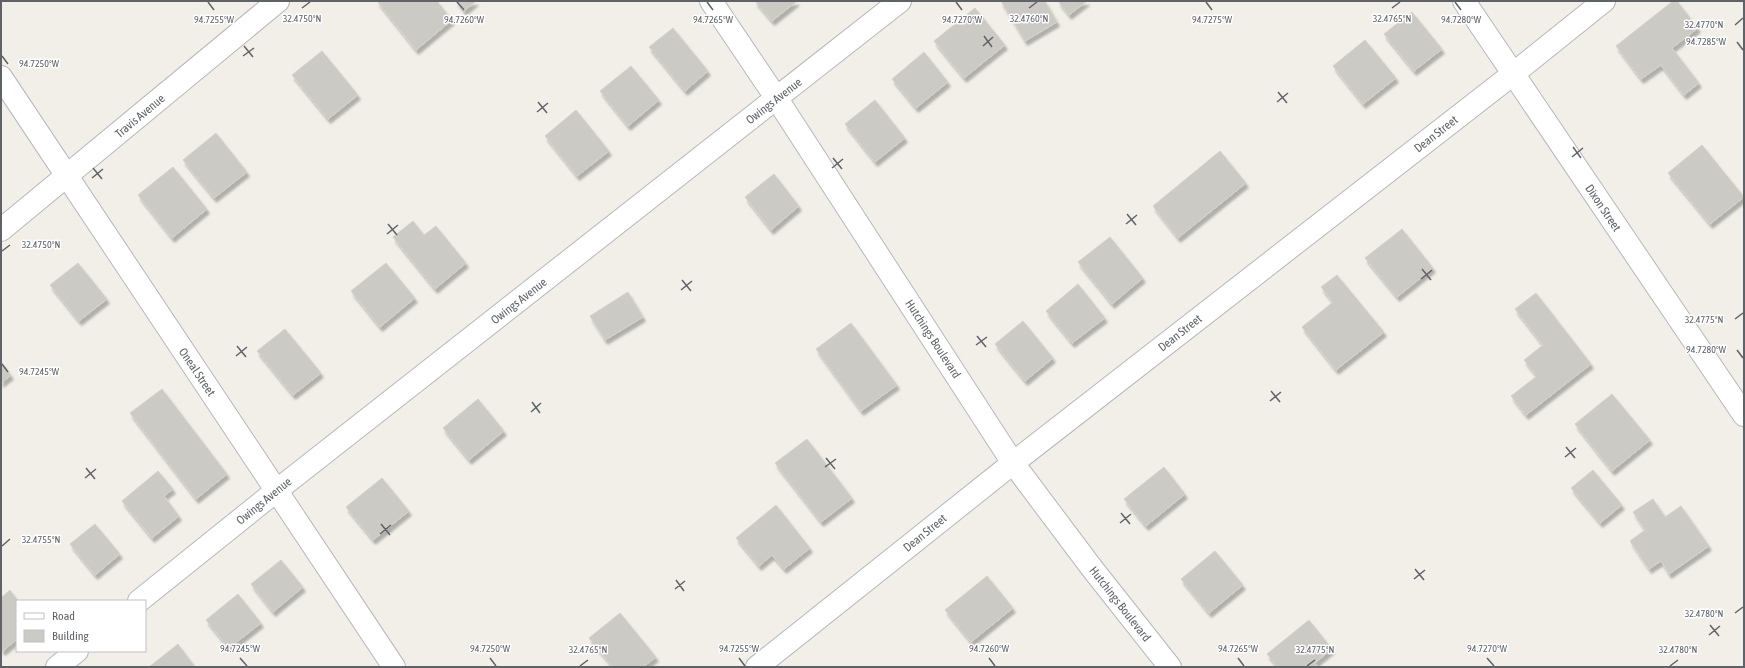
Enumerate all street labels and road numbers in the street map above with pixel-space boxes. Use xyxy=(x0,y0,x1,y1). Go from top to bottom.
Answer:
street label: Owings Avenue xyxy=(743,75,805,127)
street label: Travis Avenue xyxy=(112,91,168,141)
street label: Dean Street xyxy=(1411,112,1461,155)
street label: Dixon Street xyxy=(1582,182,1624,235)
street label: Owings Avenue xyxy=(488,275,550,327)
street label: Hutchings Boulevard xyxy=(902,297,964,381)
street label: Dean Street xyxy=(1155,311,1205,354)
street label: Oneal Street xyxy=(176,345,218,399)
street label: Owings Avenue xyxy=(234,474,294,528)
street label: Dean Street xyxy=(901,511,950,555)
street label: Hutchings Boulevard xyxy=(1086,564,1154,644)

